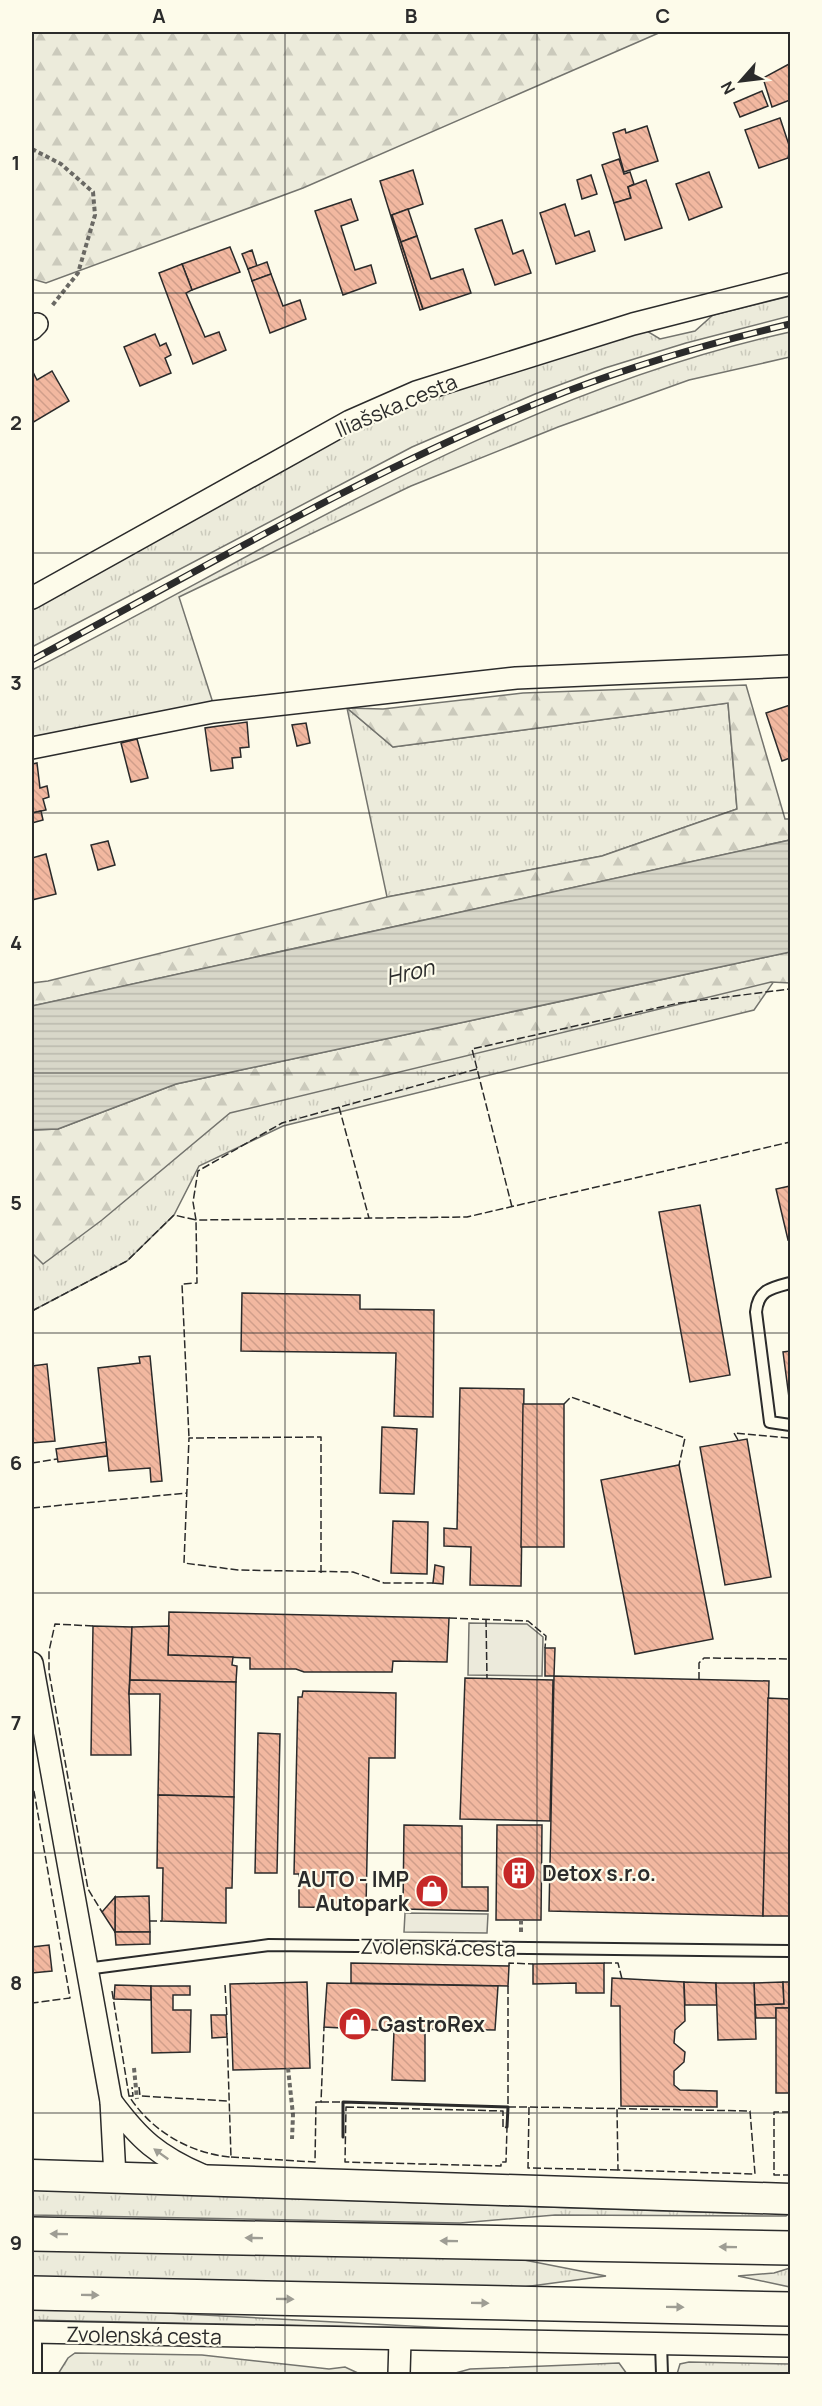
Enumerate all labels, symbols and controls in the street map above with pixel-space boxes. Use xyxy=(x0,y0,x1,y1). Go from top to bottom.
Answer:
text: A xyxy=(152,2,166,29)
text: B xyxy=(405,2,418,29)
text: C xyxy=(656,2,670,29)
north arrow xyxy=(711,51,771,111)
text: N xyxy=(715,78,740,98)
text: 1 xyxy=(12,149,20,176)
street label: Iliašska cesta xyxy=(331,367,461,443)
text: 2 xyxy=(10,409,22,436)
text: 3 xyxy=(10,669,22,696)
text: 4 xyxy=(10,929,22,956)
water label: Hron xyxy=(383,952,438,992)
text: 5 xyxy=(10,1189,22,1216)
text: 6 xyxy=(10,1449,22,1476)
text: 7 xyxy=(11,1709,21,1736)
building icon: Detox s.r.o. xyxy=(501,1855,537,1891)
place label: Detox s.r.o. xyxy=(542,1859,656,1887)
place label: AUTO - IMP Autopark xyxy=(297,1865,410,1917)
shop icon: AUTO - IMP Autopark xyxy=(414,1873,450,1909)
street label: Zvolenská cesta xyxy=(360,1932,516,1962)
text: 8 xyxy=(10,1969,22,1996)
shop icon: GastroRex xyxy=(337,2006,373,2042)
place label: GastroRex xyxy=(378,2010,485,2038)
one-way arrow xyxy=(154,2148,170,2160)
text: 9 xyxy=(10,2229,22,2256)
one-way arrow xyxy=(49,2230,68,2239)
one-way arrow xyxy=(244,2233,263,2243)
one-way arrow xyxy=(439,2237,458,2246)
one-way arrow xyxy=(719,2242,738,2251)
one-way arrow xyxy=(80,2290,99,2299)
one-way arrow xyxy=(275,2294,294,2304)
one-way arrow xyxy=(470,2298,489,2308)
one-way arrow xyxy=(665,2302,684,2312)
street label: Zvolenská cesta xyxy=(66,2320,222,2350)

